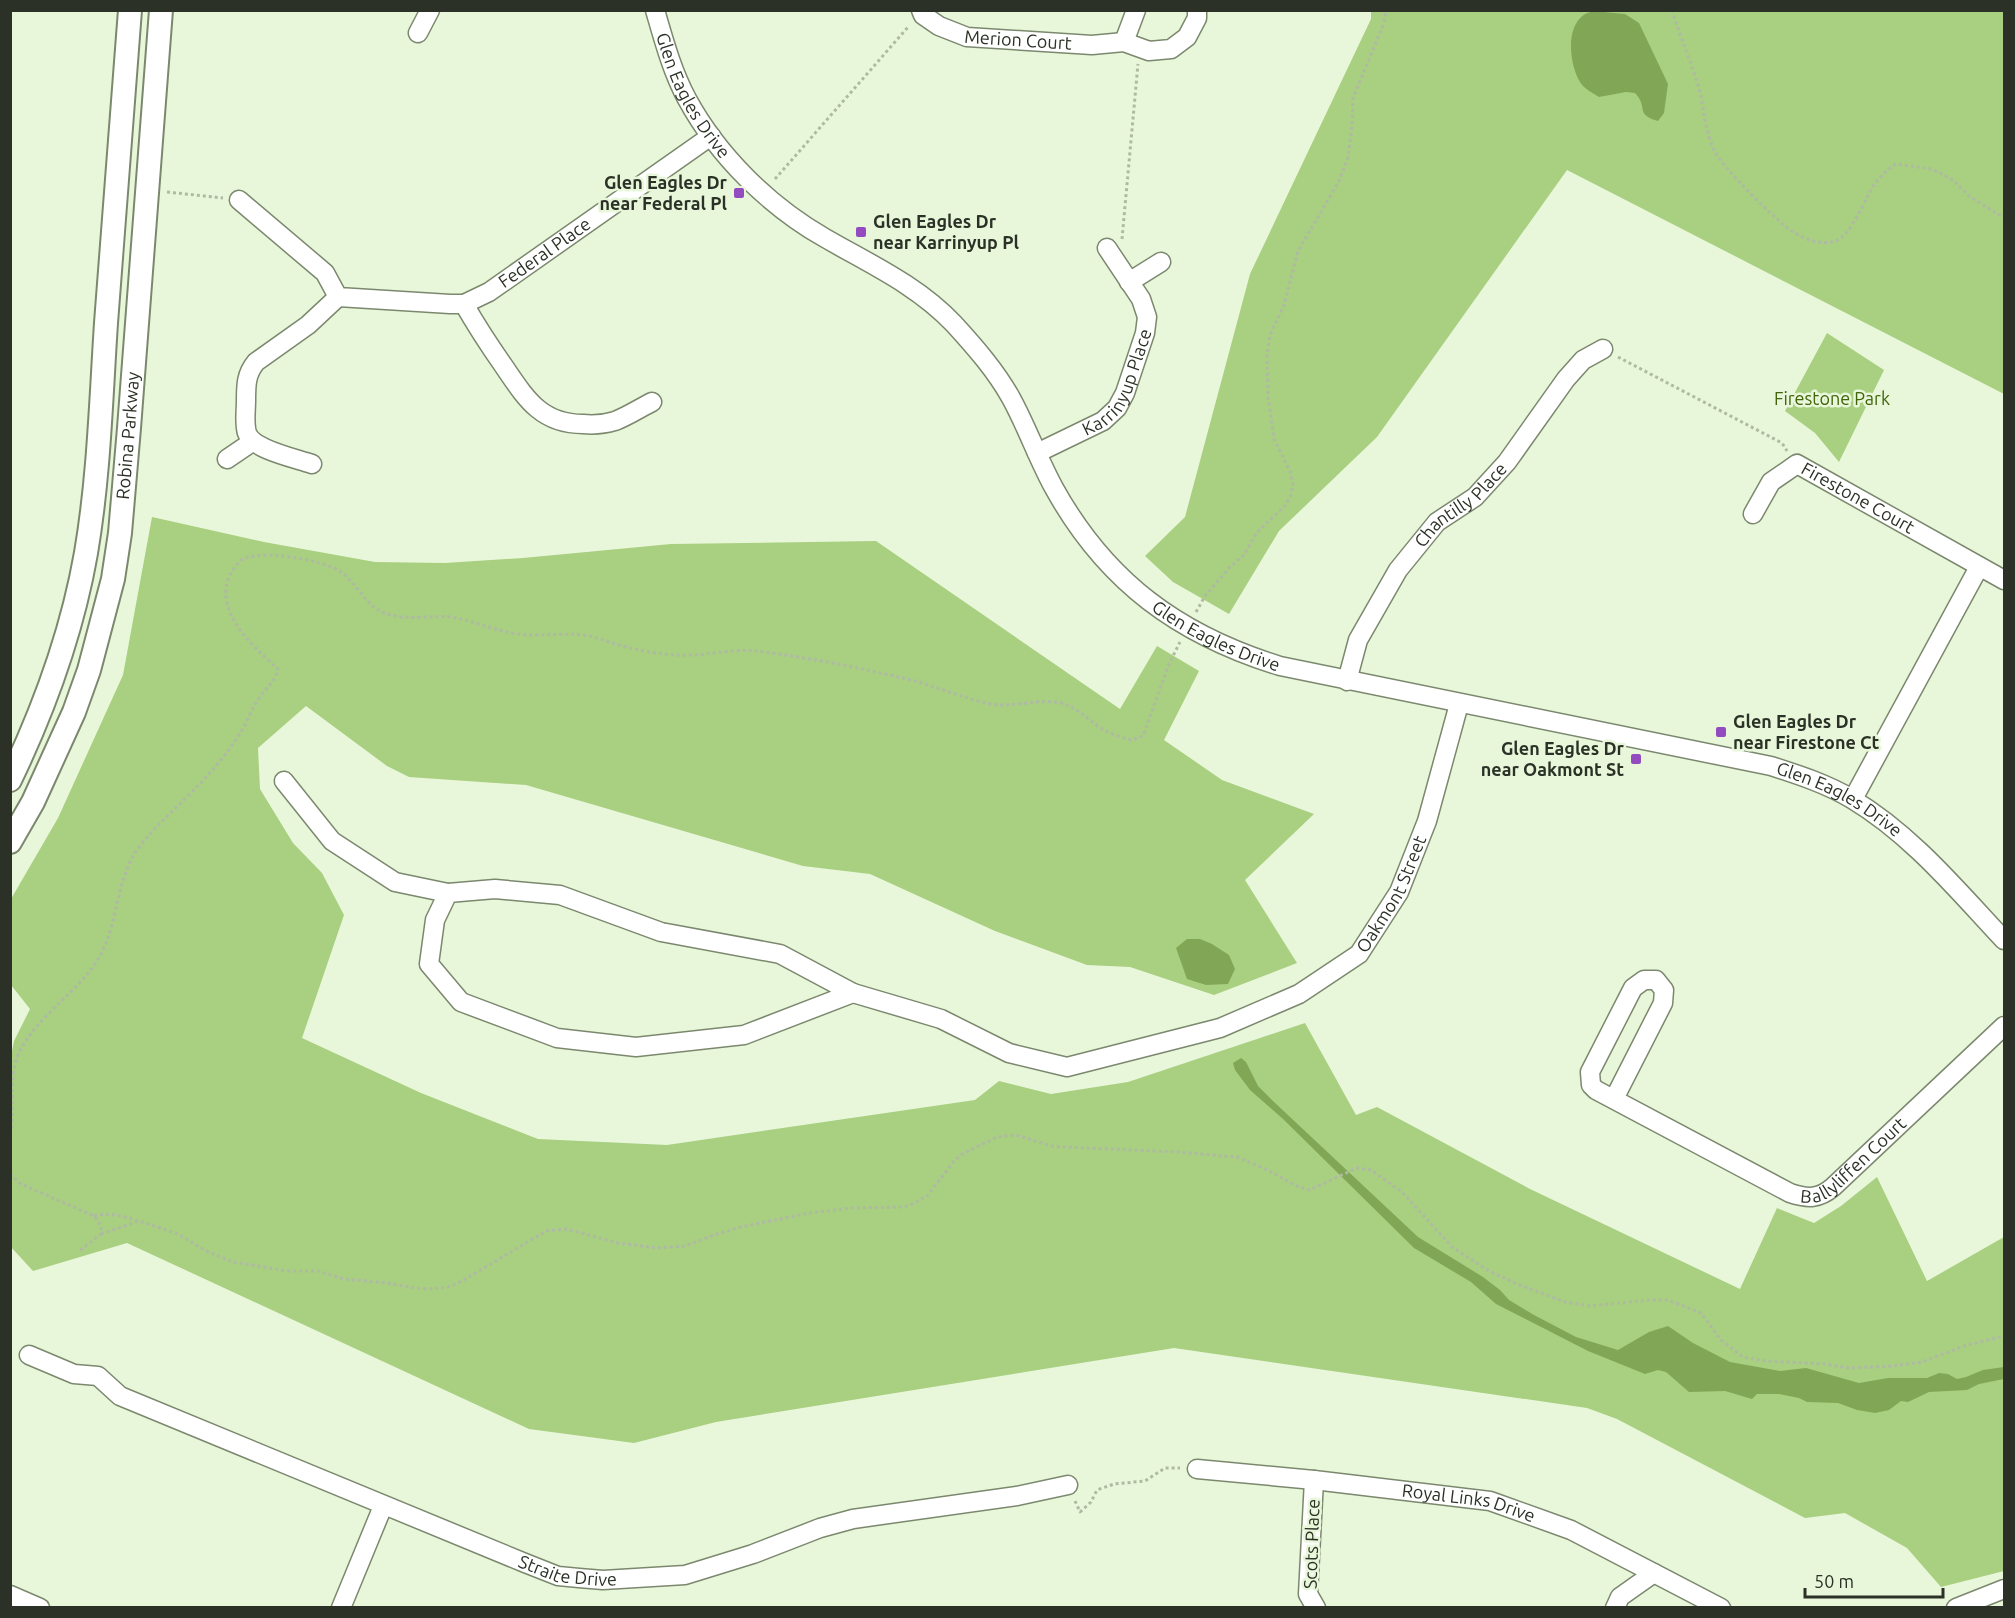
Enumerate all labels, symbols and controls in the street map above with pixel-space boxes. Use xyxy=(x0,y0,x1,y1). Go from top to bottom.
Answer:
street label: Merion Court xyxy=(964,26,1072,53)
street label: Glen Eagles Drive xyxy=(653,30,735,162)
place label: Glen Eagles Dr near Federal Pl xyxy=(600,172,728,213)
marker: Glen Eagles Dr near Federal Pl xyxy=(732,186,746,200)
place label: Glen Eagles Dr near Karrinyup Pl xyxy=(873,211,1020,252)
street label: Federal Place xyxy=(494,213,594,291)
marker: Glen Eagles Dr near Karrinyup Pl xyxy=(854,225,868,239)
street label: Karrinyup Place xyxy=(1079,326,1155,439)
street label: Robina Parkway xyxy=(112,371,142,500)
park label: Firestone Park xyxy=(1774,388,1890,408)
street label: Chantilly Place xyxy=(1410,458,1510,551)
street label: Firestone Court xyxy=(1798,458,1918,537)
street label: Glen Eagles Drive xyxy=(1149,596,1283,674)
place label: Glen Eagles Dr near Firestone Ct xyxy=(1733,711,1880,752)
marker: Glen Eagles Dr near Firestone Ct xyxy=(1714,725,1728,739)
place label: Glen Eagles Dr near Oakmont St xyxy=(1481,738,1625,779)
marker: Glen Eagles Dr near Oakmont St xyxy=(1629,752,1643,766)
street label: Glen Eagles Drive xyxy=(1774,757,1906,840)
street label: Oakmont Street xyxy=(1352,832,1429,956)
street label: Ballyliffen Court xyxy=(1800,1113,1909,1206)
street label: Royal Links Drive xyxy=(1401,1480,1538,1525)
street label: Scots Place xyxy=(1299,1498,1323,1589)
street label: Straite Drive xyxy=(516,1551,617,1589)
scale bar xyxy=(1805,1561,1943,1599)
text: 50 m xyxy=(1814,1571,1854,1591)

